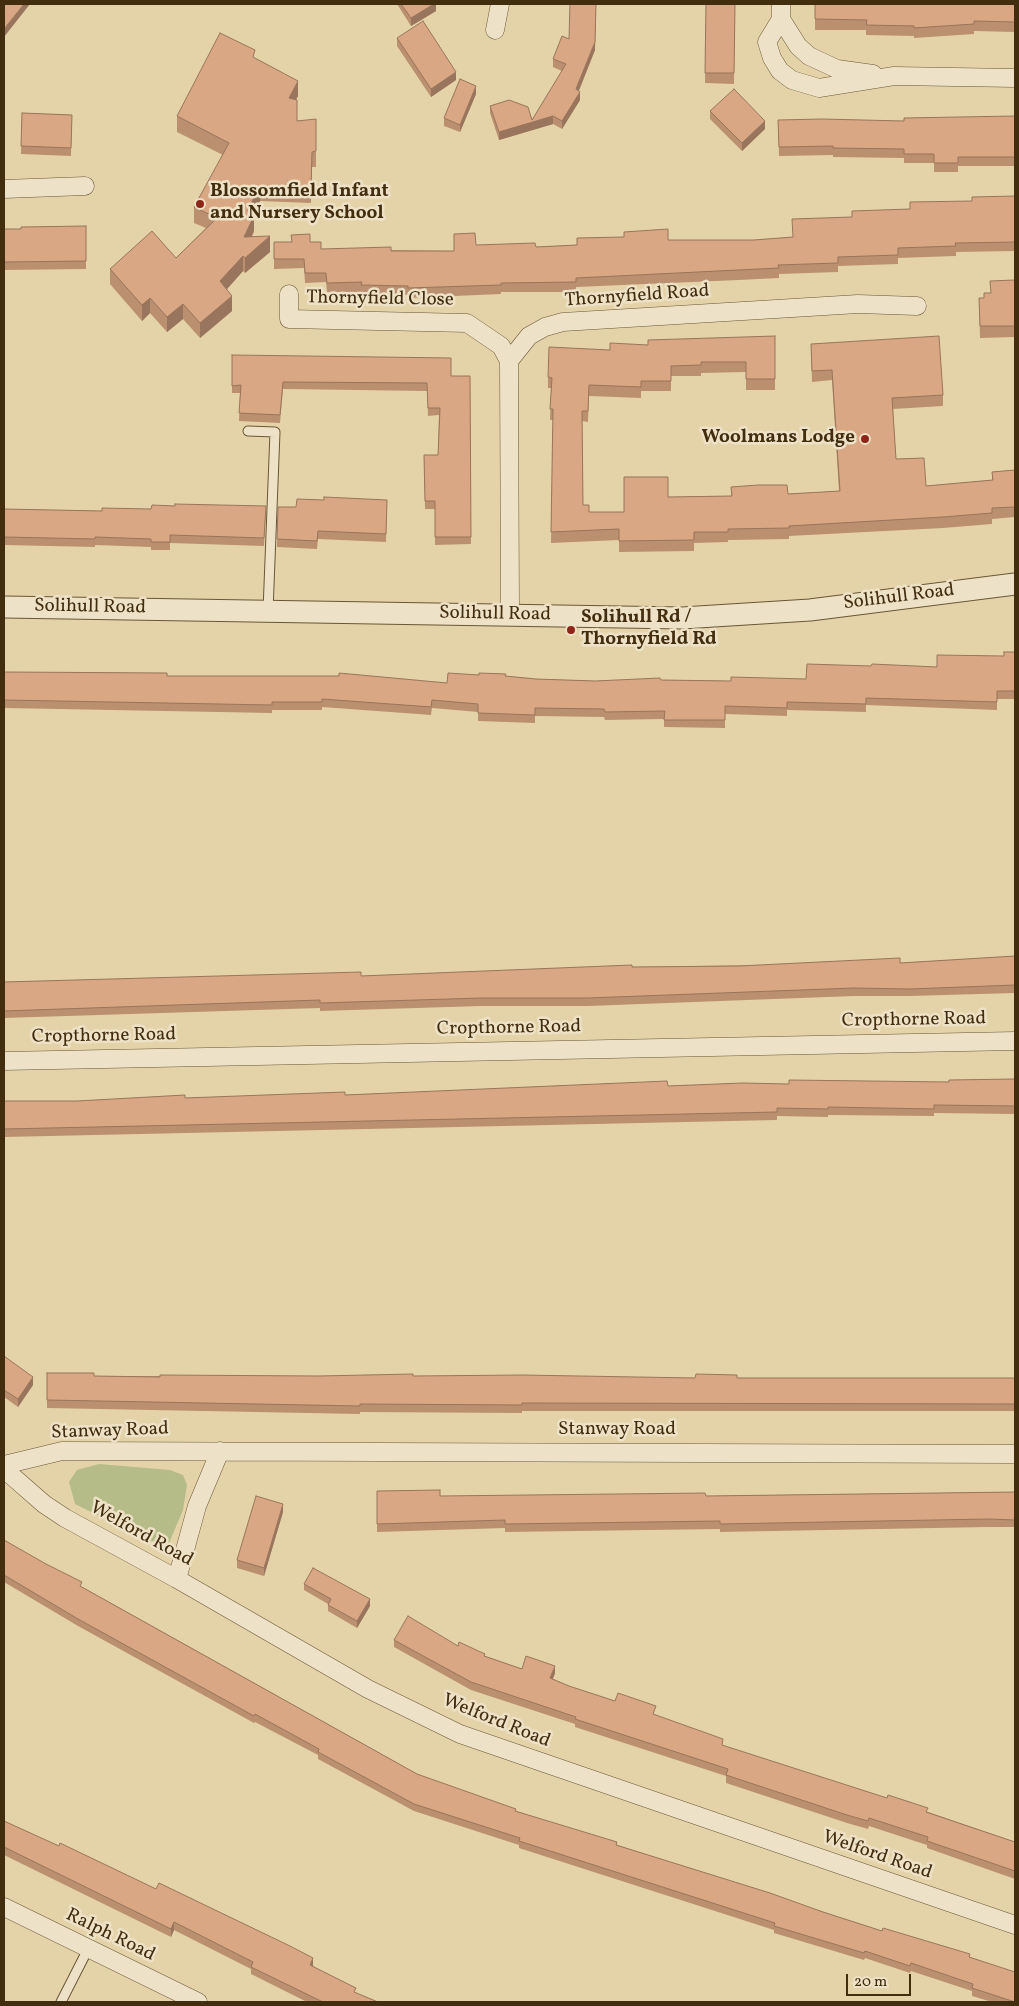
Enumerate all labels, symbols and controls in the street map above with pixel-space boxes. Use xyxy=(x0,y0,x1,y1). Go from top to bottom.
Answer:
place label: Blossomfield Infant and Nursery School xyxy=(210,182,389,226)
marker: Blossomfield Infant and Nursery School xyxy=(194,198,206,210)
street label: Thornyfield Road xyxy=(564,281,710,313)
street label: Thornyfield Close xyxy=(306,287,454,313)
place label: Woolmans Lodge xyxy=(702,428,855,450)
marker: Woolmans Lodge xyxy=(859,433,871,445)
street label: Solihull Road xyxy=(842,580,956,616)
street label: Solihull Road xyxy=(34,596,146,620)
street label: Solihull Road xyxy=(439,603,551,627)
place label: Solihull Rd / Thornyfield Rd xyxy=(581,608,717,652)
marker: Solihull Rd / Thornyfield Rd xyxy=(565,624,577,636)
street label: Cropthorne Road xyxy=(842,1008,986,1034)
street label: Cropthorne Road xyxy=(437,1016,581,1042)
street label: Cropthorne Road xyxy=(32,1024,176,1050)
street label: Stanway Road xyxy=(51,1419,169,1445)
street label: Stanway Road xyxy=(558,1420,676,1442)
street label: Welford Road xyxy=(86,1497,196,1573)
street label: Welford Road xyxy=(439,1690,553,1754)
street label: Welford Road xyxy=(819,1827,935,1885)
street label: Ralph Road xyxy=(61,1905,159,1967)
scale bar xyxy=(849,1964,914,1996)
text: 20 m xyxy=(854,1972,887,1993)

